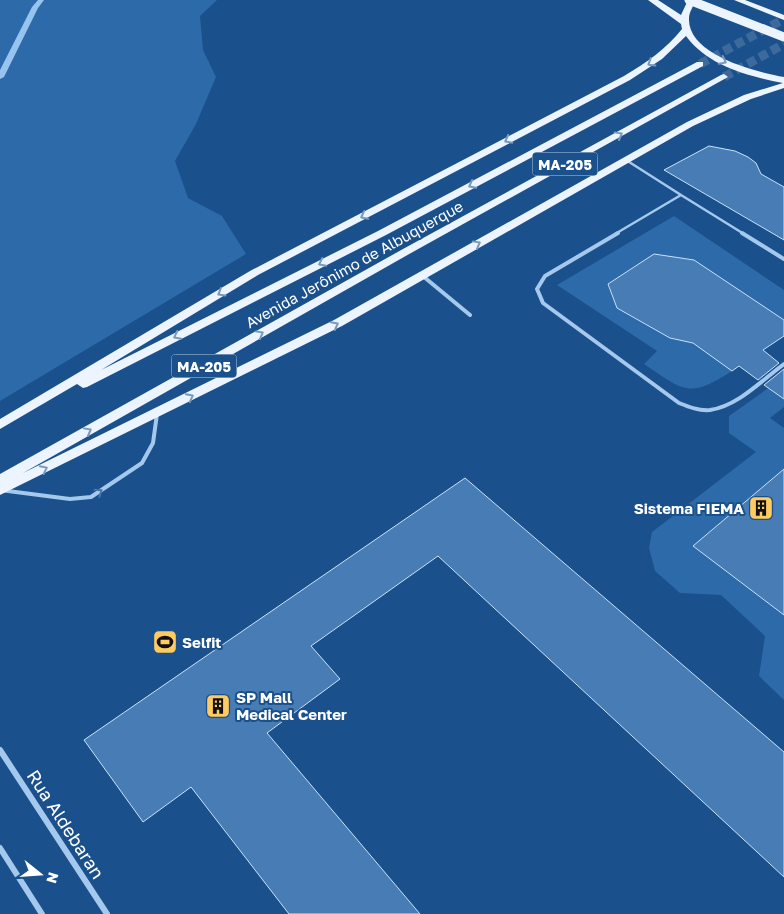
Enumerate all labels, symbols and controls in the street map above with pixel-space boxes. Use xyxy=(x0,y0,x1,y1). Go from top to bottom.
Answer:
one-way arrow xyxy=(718,55,727,66)
one-way arrow xyxy=(647,57,656,67)
one-way arrow xyxy=(613,131,622,141)
one-way arrow xyxy=(504,134,513,144)
road number: MA-205 xyxy=(532,152,598,175)
one-way arrow xyxy=(468,179,477,189)
street label: Avenida Jerônimo de Albuquerque xyxy=(242,196,466,331)
one-way arrow xyxy=(360,210,369,220)
one-way arrow xyxy=(471,241,480,251)
one-way arrow xyxy=(319,257,328,267)
one-way arrow xyxy=(218,287,227,297)
one-way arrow xyxy=(330,321,339,331)
one-way arrow xyxy=(174,330,183,340)
one-way arrow xyxy=(255,330,264,340)
road number: MA-205 xyxy=(172,354,236,378)
one-way arrow xyxy=(185,393,194,403)
one-way arrow xyxy=(83,427,92,437)
one-way arrow xyxy=(39,464,48,475)
one-way arrow xyxy=(93,489,103,498)
building icon: Sistema FIEMA xyxy=(748,495,774,521)
place label: Sistema FIEMA xyxy=(634,499,744,517)
sports icon: Selfit xyxy=(152,629,178,655)
place label: Selfit xyxy=(182,633,221,651)
place label: SP Mall Medical Center xyxy=(236,688,347,723)
building icon: SP Mall Medical Center xyxy=(205,693,231,719)
street label: Rua Aldebaran xyxy=(23,765,109,883)
north arrow xyxy=(15,849,65,899)
text: N xyxy=(43,870,63,886)

